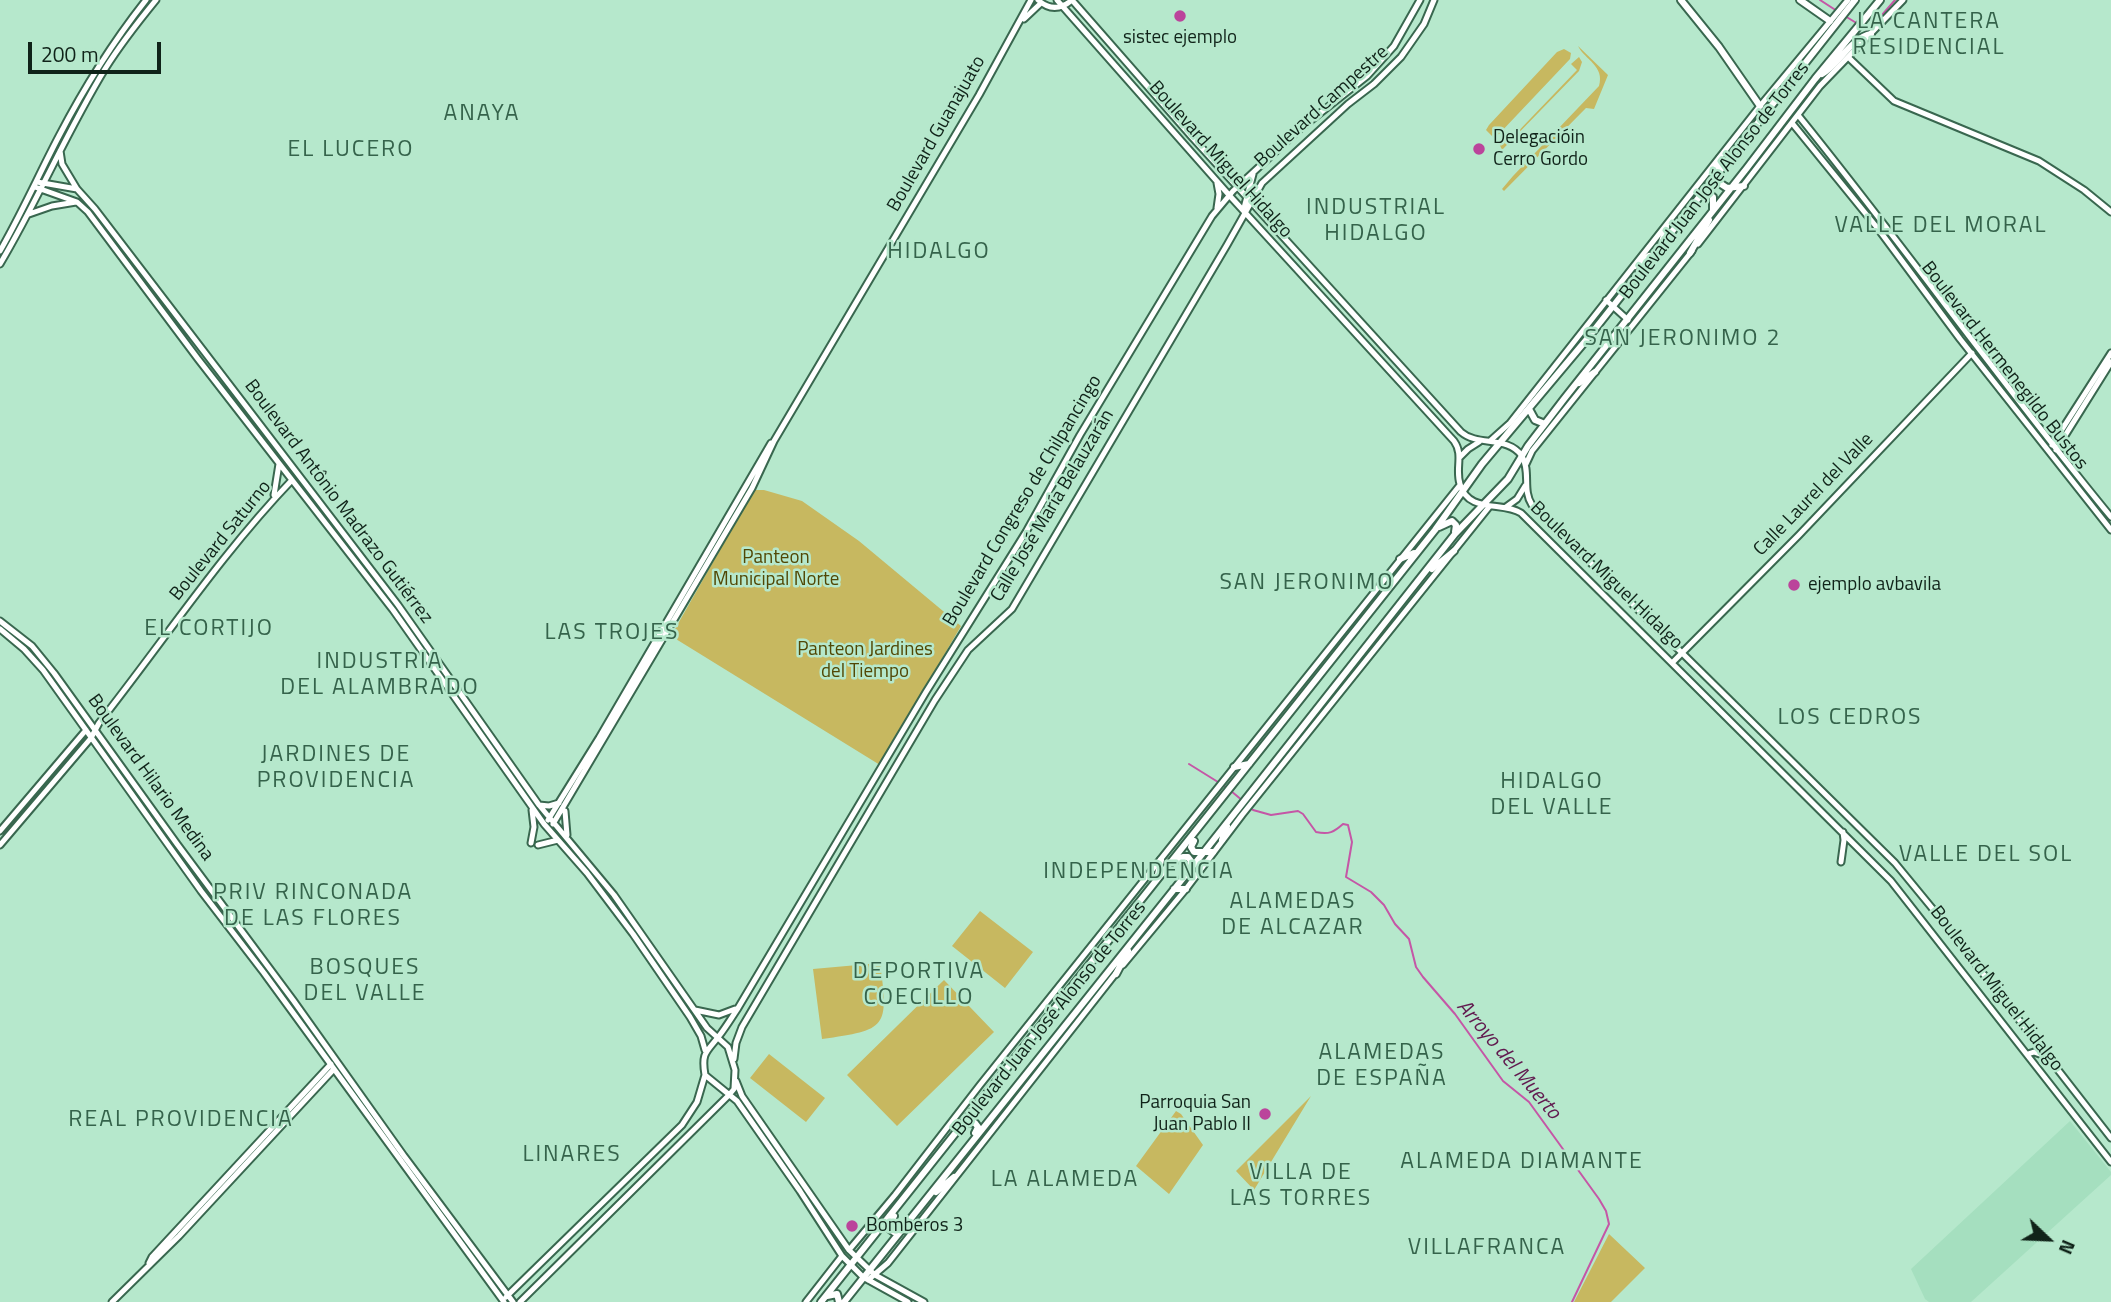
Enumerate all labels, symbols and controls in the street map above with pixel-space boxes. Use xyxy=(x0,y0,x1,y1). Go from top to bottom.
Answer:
marker: sistec ejemplo xyxy=(1172,8,1188,24)
district label: LA CANTERA RESIDENCIAL xyxy=(1854,8,2004,62)
place label: sistec ejemplo xyxy=(1123,27,1237,49)
scale bar xyxy=(32,28,164,72)
text: 200 m xyxy=(41,38,98,70)
street label: Boulevard Campestre xyxy=(1251,41,1393,173)
street label: Boulevard Guanajuato xyxy=(883,52,991,216)
street label: Boulevard Juan José Alonso de Torres xyxy=(1615,58,1815,304)
street label: Boulevard Miguel Hidalgo xyxy=(1143,77,1297,243)
district label: ANAYA xyxy=(444,100,520,128)
place label: Delegacióin Cerro Gordo xyxy=(1493,127,1588,171)
district label: EL LUCERO xyxy=(289,136,413,164)
marker: Delegacióin Cerro Gordo xyxy=(1471,141,1487,157)
district label: INDUSTRIAL HIDALGO xyxy=(1307,194,1445,248)
district label: VALLE DEL MORAL xyxy=(1836,212,2046,240)
district label: HIDALGO xyxy=(888,238,990,266)
street label: Boulevard Hermenegildo Bustos xyxy=(1916,257,2092,475)
district label: SAN JERONIMO 2 xyxy=(1586,325,1780,353)
street label: Boulevard Congreso de Chilpancingo xyxy=(939,371,1107,631)
street label: Boulevard Antônio Madrazo Gutiérrez xyxy=(239,376,437,628)
street label: Calle José María Belauzarán xyxy=(987,406,1119,606)
street label: Calle Laurel del Valle xyxy=(1749,429,1879,561)
street label: Boulevard Saturno xyxy=(166,476,276,606)
street label: Boulevard Miguel Hidalgo xyxy=(1525,497,1687,655)
park label: Panteon Municipal Norte xyxy=(713,547,839,591)
district label: SAN JERONIMO xyxy=(1221,569,1393,597)
place label: ejemplo avbavila xyxy=(1808,574,1941,596)
marker: ejemplo avbavila xyxy=(1786,577,1802,593)
district label: EL CORTIJO xyxy=(145,615,273,643)
district label: LAS TROJES xyxy=(546,619,678,647)
park label: Panteon Jardines del Tiempo xyxy=(797,639,933,683)
district label: INDUSTRIA DEL ALAMBRADO xyxy=(282,648,478,702)
street label: Boulevard Hilario Medina xyxy=(82,690,218,866)
district label: LOS CEDROS xyxy=(1779,704,1921,732)
district label: JARDINES DE PROVIDENCIA xyxy=(258,741,414,795)
district label: HIDALGO DEL VALLE xyxy=(1492,768,1612,822)
district label: VALLE DEL SOL xyxy=(1900,841,2072,869)
district label: INDEPENDENCIA xyxy=(1045,858,1233,886)
district label: PRIV RINCONADA DE LAS FLORES xyxy=(215,879,411,933)
district label: ALAMEDAS DE ALCAZAR xyxy=(1223,888,1363,942)
street label: Boulevard Juan José Alonso de Torres xyxy=(948,897,1152,1141)
street label: Boulevard Miguel Hidalgo xyxy=(1924,902,2068,1076)
district label: BOSQUES DEL VALLE xyxy=(305,954,425,1008)
district label: DEPORTIVA COECILLO xyxy=(854,958,984,1012)
water label: Arroyo del Muerto xyxy=(1451,995,1565,1125)
district label: ALAMEDAS DE ESPAÑA xyxy=(1317,1039,1447,1093)
place label: Parroquia San Juan Pablo II xyxy=(1139,1092,1251,1136)
district label: REAL PROVIDENCIA xyxy=(70,1106,292,1134)
marker: Parroquia San Juan Pablo II xyxy=(1257,1106,1273,1122)
district label: LINARES xyxy=(523,1141,621,1169)
district label: ALAMEDA DIAMANTE xyxy=(1402,1148,1642,1176)
district label: VILLA DE LAS TORRES xyxy=(1231,1159,1371,1213)
district label: LA ALAMEDA xyxy=(992,1166,1138,1194)
north arrow xyxy=(2013,1204,2083,1274)
place label: Bomberos 3 xyxy=(866,1215,963,1237)
marker: Bomberos 3 xyxy=(844,1218,860,1234)
district label: VILLAFRANCA xyxy=(1409,1234,1565,1262)
text: N xyxy=(2052,1236,2084,1259)

